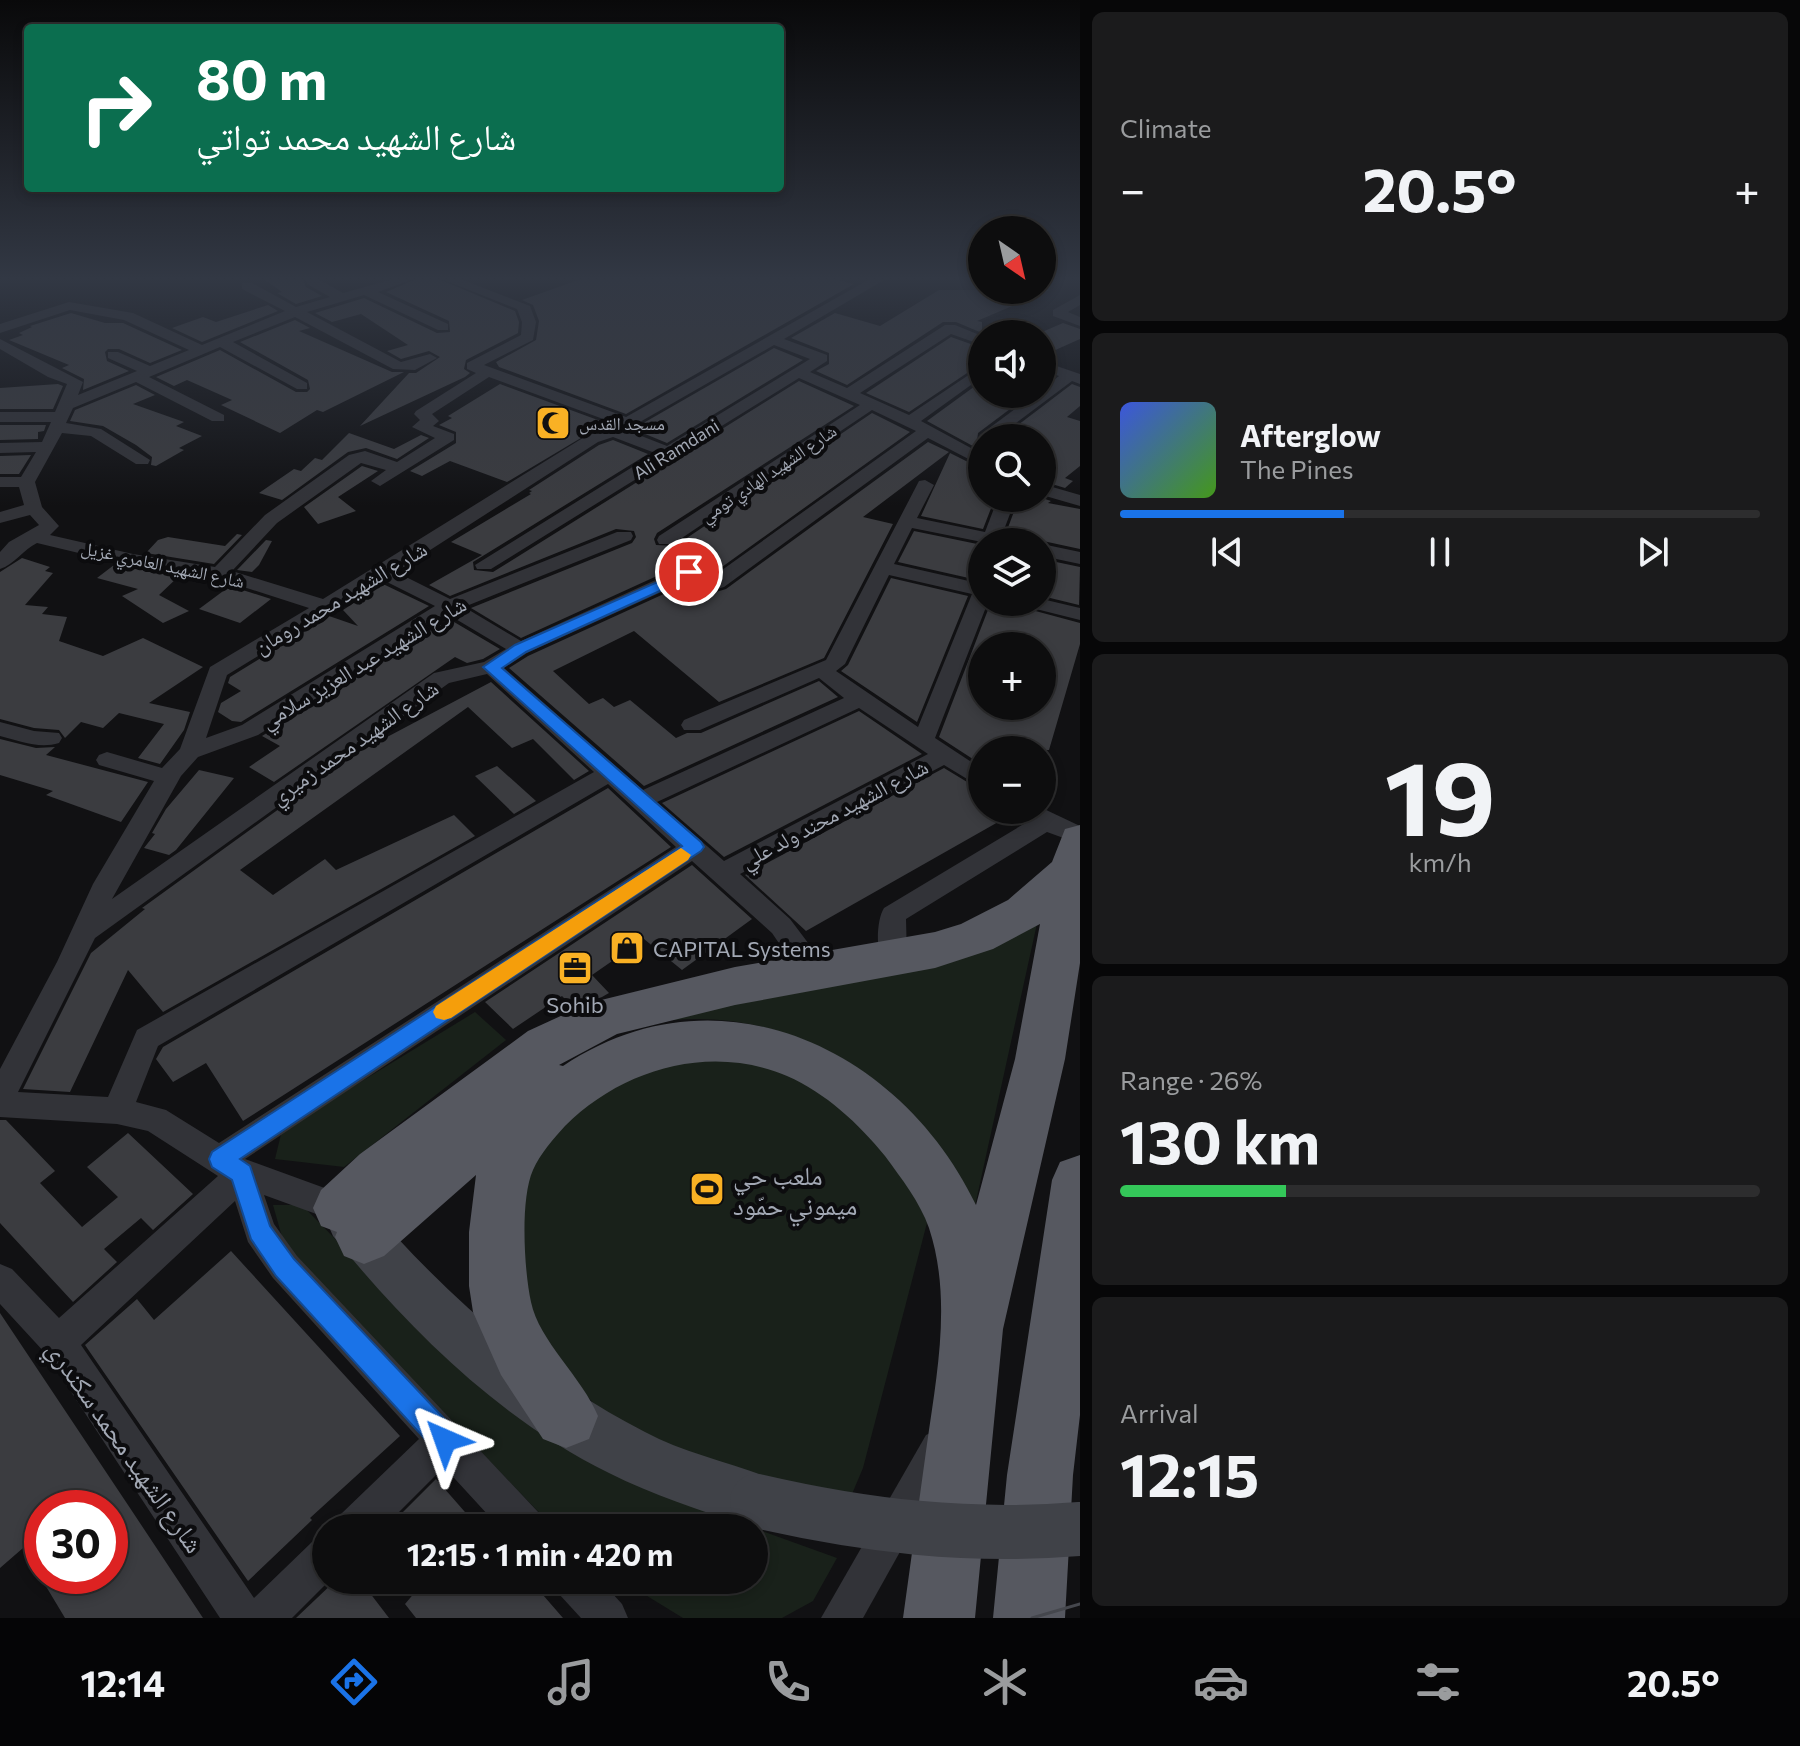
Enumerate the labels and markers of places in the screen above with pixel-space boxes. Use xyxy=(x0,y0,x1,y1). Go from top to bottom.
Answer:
mosque icon: مسجد القدس xyxy=(534,404,572,442)
place label: مسجد القدس xyxy=(579,412,665,435)
pin xyxy=(655,538,723,606)
shop icon: CAPITAL Systems xyxy=(608,929,646,967)
place label: CAPITAL Systems xyxy=(653,935,831,962)
office icon: Sohib xyxy=(556,949,594,987)
place label: Sohib xyxy=(546,991,604,1018)
place label: ملعب حي ميموني حمّود xyxy=(733,1159,857,1226)
sports icon: ملعب حي ميموني حمّود xyxy=(688,1170,726,1208)

